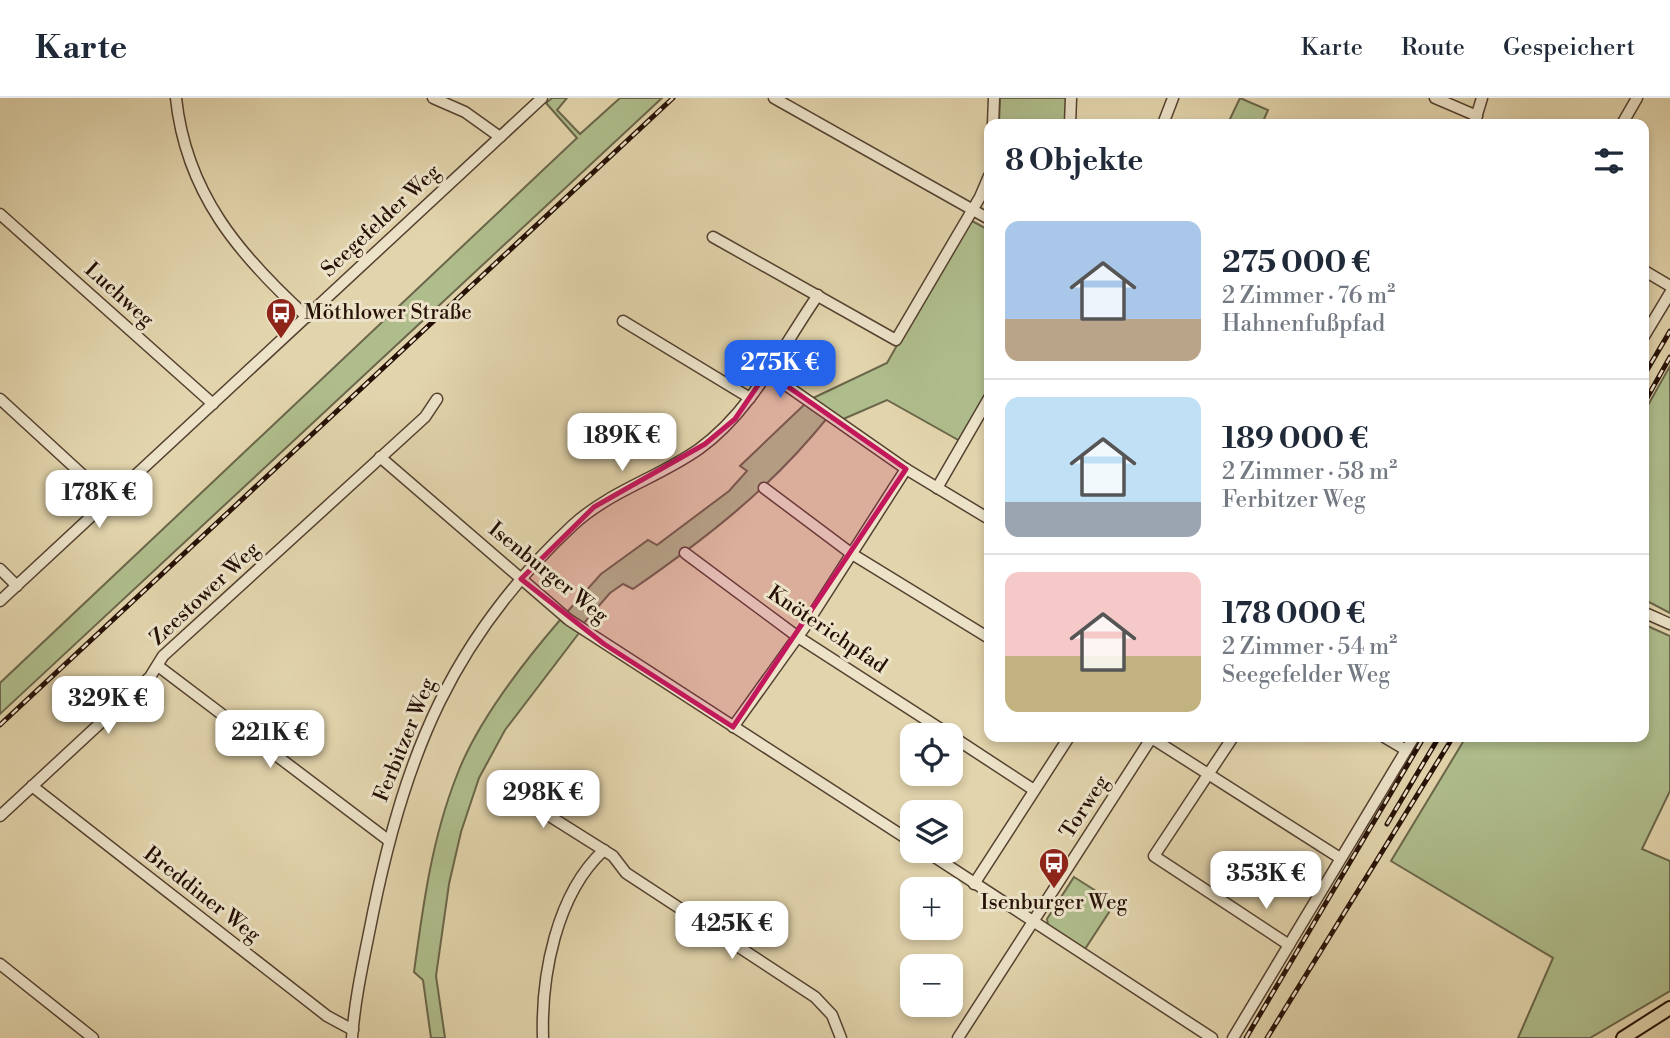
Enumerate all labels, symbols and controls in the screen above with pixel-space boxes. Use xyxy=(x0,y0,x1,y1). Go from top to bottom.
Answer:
text: Karte xyxy=(35,28,127,69)
text: Karte xyxy=(1301,33,1363,63)
text: Route xyxy=(1401,33,1465,63)
text: Gespeichert xyxy=(1503,33,1635,63)
text: 8 Objekte xyxy=(1005,142,1143,180)
icon: filters xyxy=(1590,142,1628,180)
street label: Seegefelder Weg xyxy=(316,159,446,283)
text: 275 000 € xyxy=(1222,244,1371,282)
icon: home xyxy=(1061,249,1145,333)
street label: Luchweg xyxy=(79,257,159,333)
text: 2 Zimmer · 76 m² xyxy=(1222,282,1395,310)
bus stop icon: Möthlower Straße xyxy=(264,296,298,340)
place label: Möthlower Straße xyxy=(304,300,472,326)
text: Hahnenfußpfad xyxy=(1222,310,1385,338)
pin: 275K € xyxy=(723,341,837,400)
text: 275K € xyxy=(741,349,819,377)
pin: 189K € xyxy=(565,414,679,473)
text: 189 000 € xyxy=(1222,420,1369,458)
text: 189K € xyxy=(583,422,661,450)
icon: home xyxy=(1061,425,1145,509)
text: 2 Zimmer · 58 m² xyxy=(1222,458,1397,486)
pin: 178K € xyxy=(42,470,156,530)
text: 178K € xyxy=(62,479,136,507)
text: Ferbitzer Weg xyxy=(1222,486,1366,514)
street label: Isenburger Weg xyxy=(483,517,613,629)
street label: Zeestower Weg xyxy=(145,537,265,651)
street label: Knöterichpfad xyxy=(762,580,892,680)
text: 178 000 € xyxy=(1222,595,1366,633)
icon: home xyxy=(1061,600,1145,684)
text: 2 Zimmer · 54 m² xyxy=(1222,633,1397,661)
text: Seegefelder Weg xyxy=(1222,661,1390,689)
street label: Ferbitzer Weg xyxy=(368,674,442,806)
pin: 329K € xyxy=(51,676,165,736)
text: 329K € xyxy=(68,685,148,713)
pin: 221K € xyxy=(213,710,327,770)
text: 221K € xyxy=(231,719,309,747)
map controls xyxy=(900,723,963,1017)
button: locate xyxy=(900,723,963,786)
pin: 298K € xyxy=(486,770,600,830)
street label: Torweg xyxy=(1055,770,1115,844)
text: 298K € xyxy=(503,779,583,807)
button: layers xyxy=(900,800,963,863)
street label: Breddiner Weg xyxy=(138,841,266,949)
bus stop icon: Isenburger Weg xyxy=(1037,846,1071,890)
pin: 353K € xyxy=(1209,852,1323,911)
text: 353K € xyxy=(1226,860,1306,888)
button: + xyxy=(900,877,963,940)
place label: Isenburger Weg xyxy=(981,890,1128,916)
pin: 425K € xyxy=(675,902,789,961)
text: 425K € xyxy=(691,910,773,938)
button: − xyxy=(900,954,963,1017)

